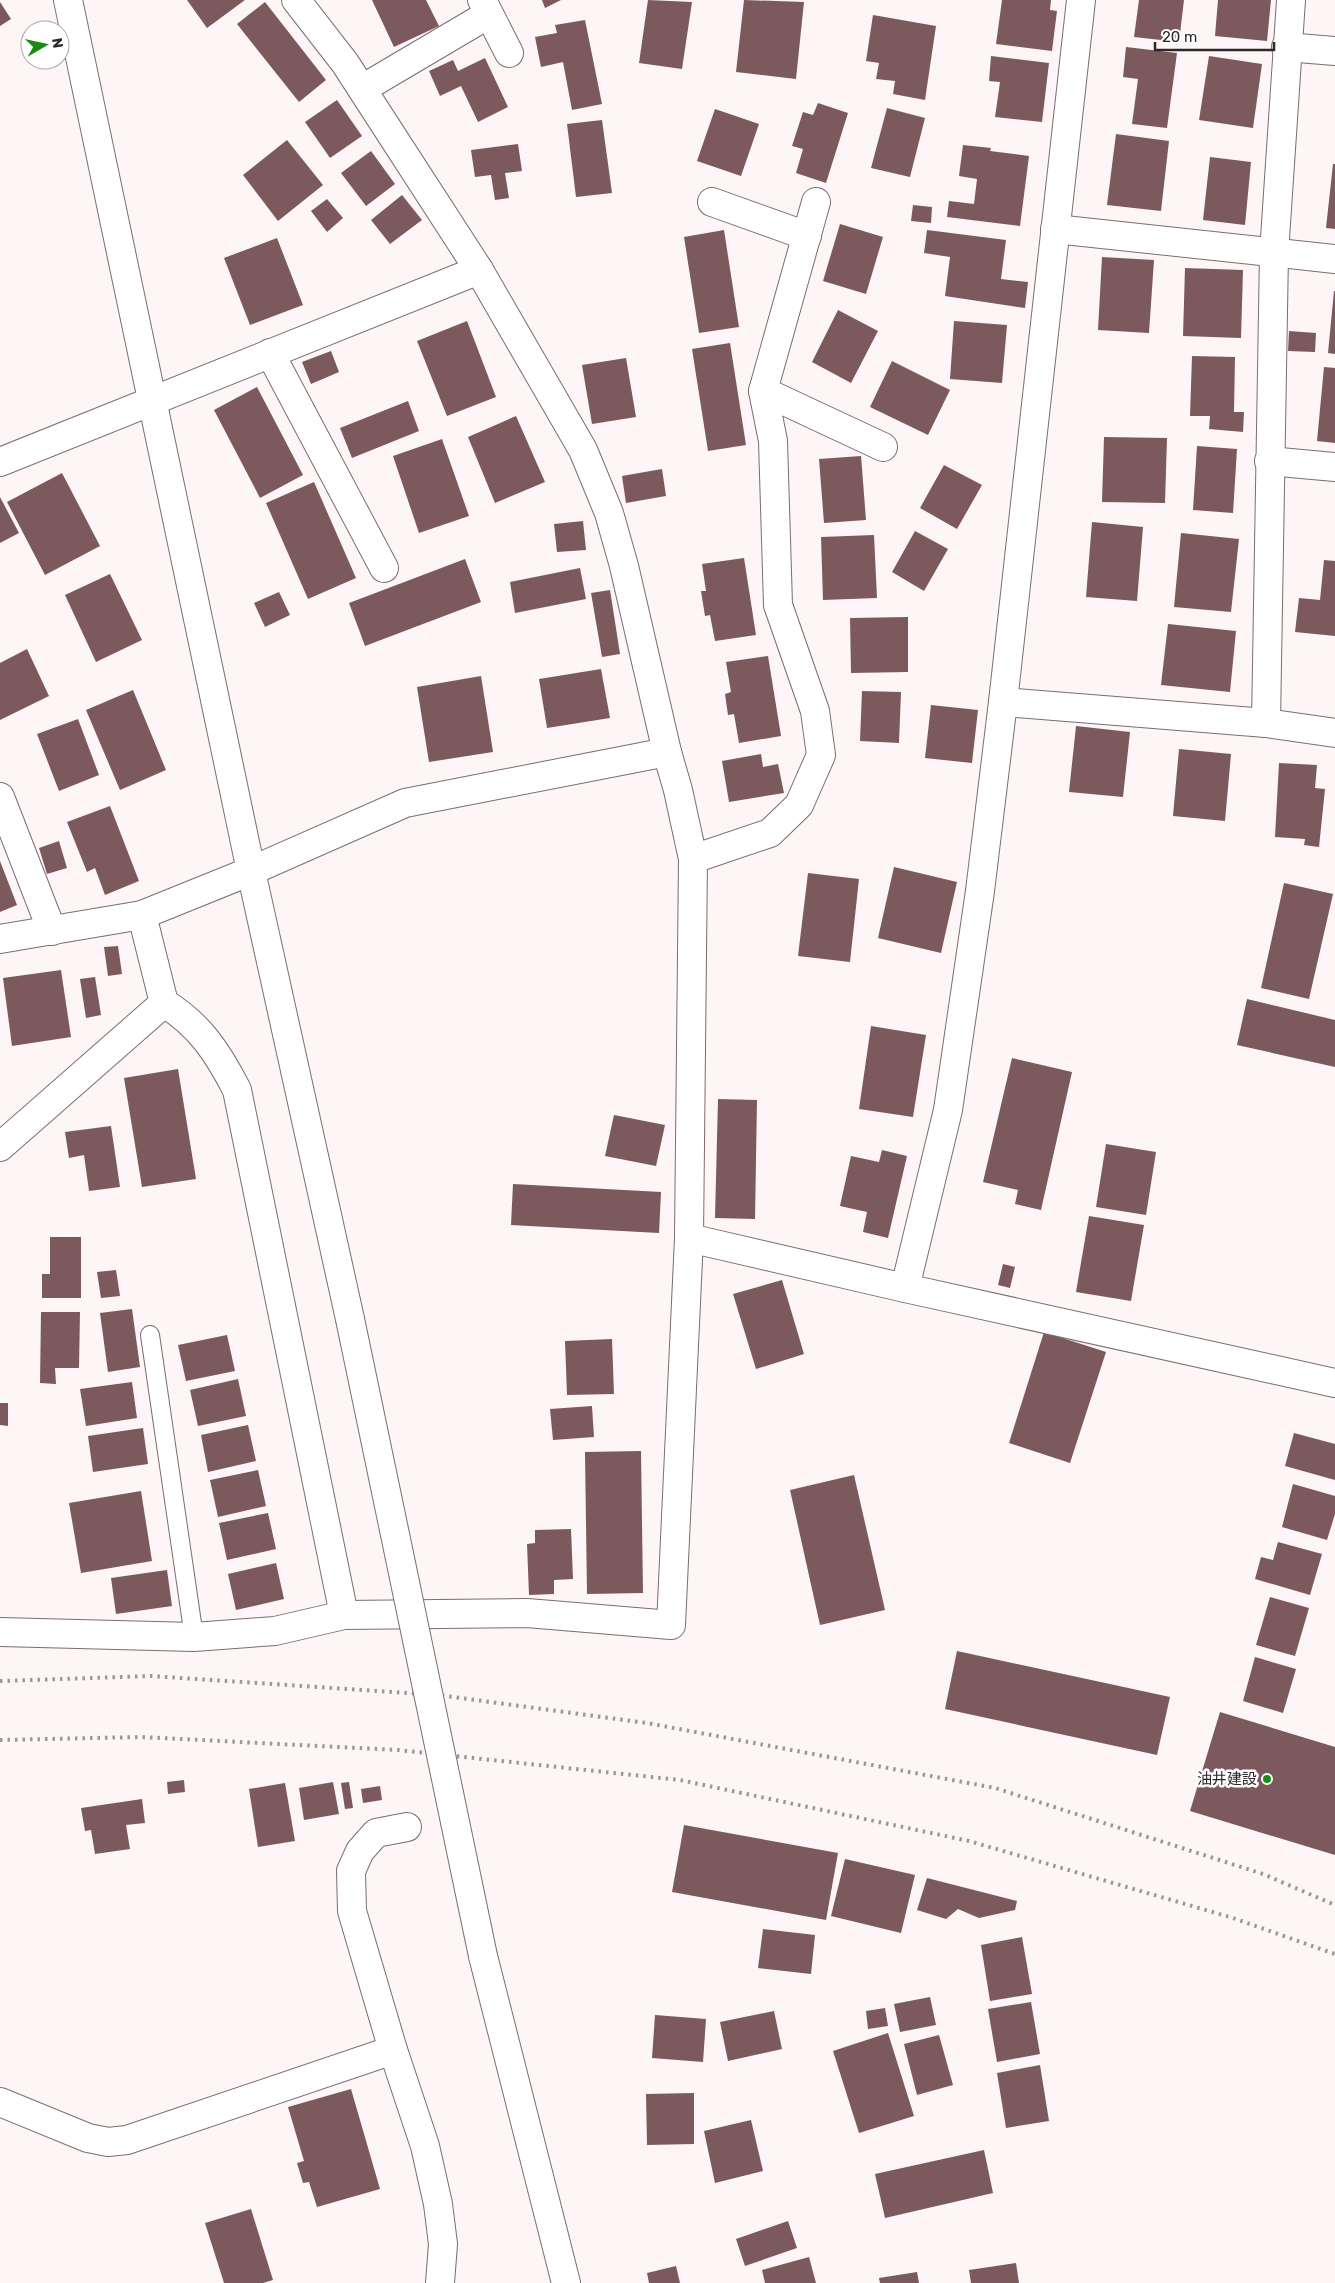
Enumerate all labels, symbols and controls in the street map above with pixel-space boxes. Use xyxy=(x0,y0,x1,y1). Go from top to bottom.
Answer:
north arrow xyxy=(20,20,70,70)
scale bar xyxy=(1155,20,1274,52)
text: 20 m xyxy=(1162,28,1197,46)
text: N xyxy=(48,37,67,49)
place label: 油井建設 xyxy=(1197,1770,1257,1788)
marker: 油井建設 xyxy=(1261,1773,1273,1785)

